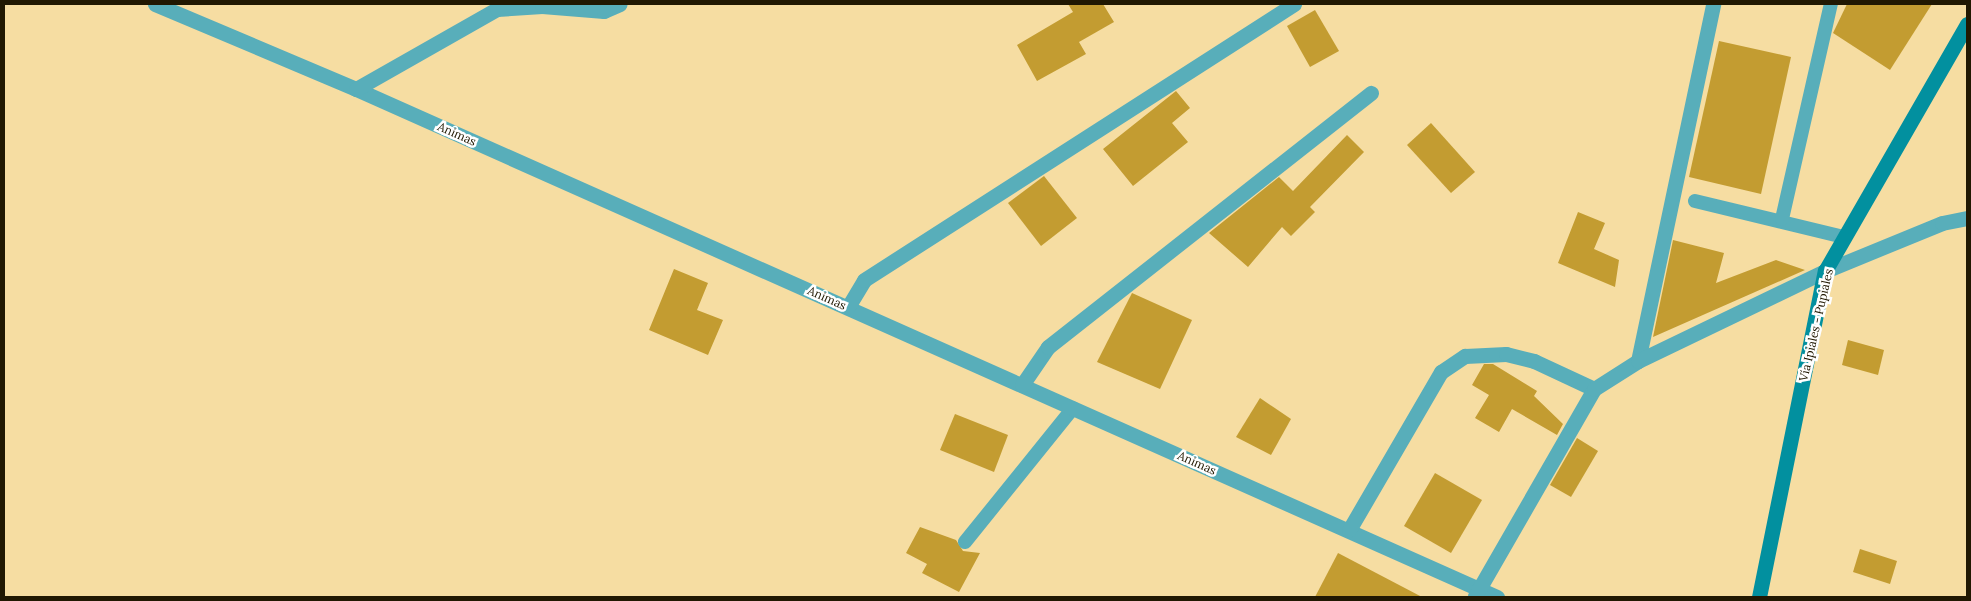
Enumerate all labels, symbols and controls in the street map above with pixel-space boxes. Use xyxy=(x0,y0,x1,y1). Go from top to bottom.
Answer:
street label: Animas xyxy=(436,119,478,149)
street label: Vía Ipiales - Pupiales xyxy=(1796,267,1836,383)
street label: Animas xyxy=(806,283,848,313)
street label: Animas xyxy=(1176,448,1218,478)

